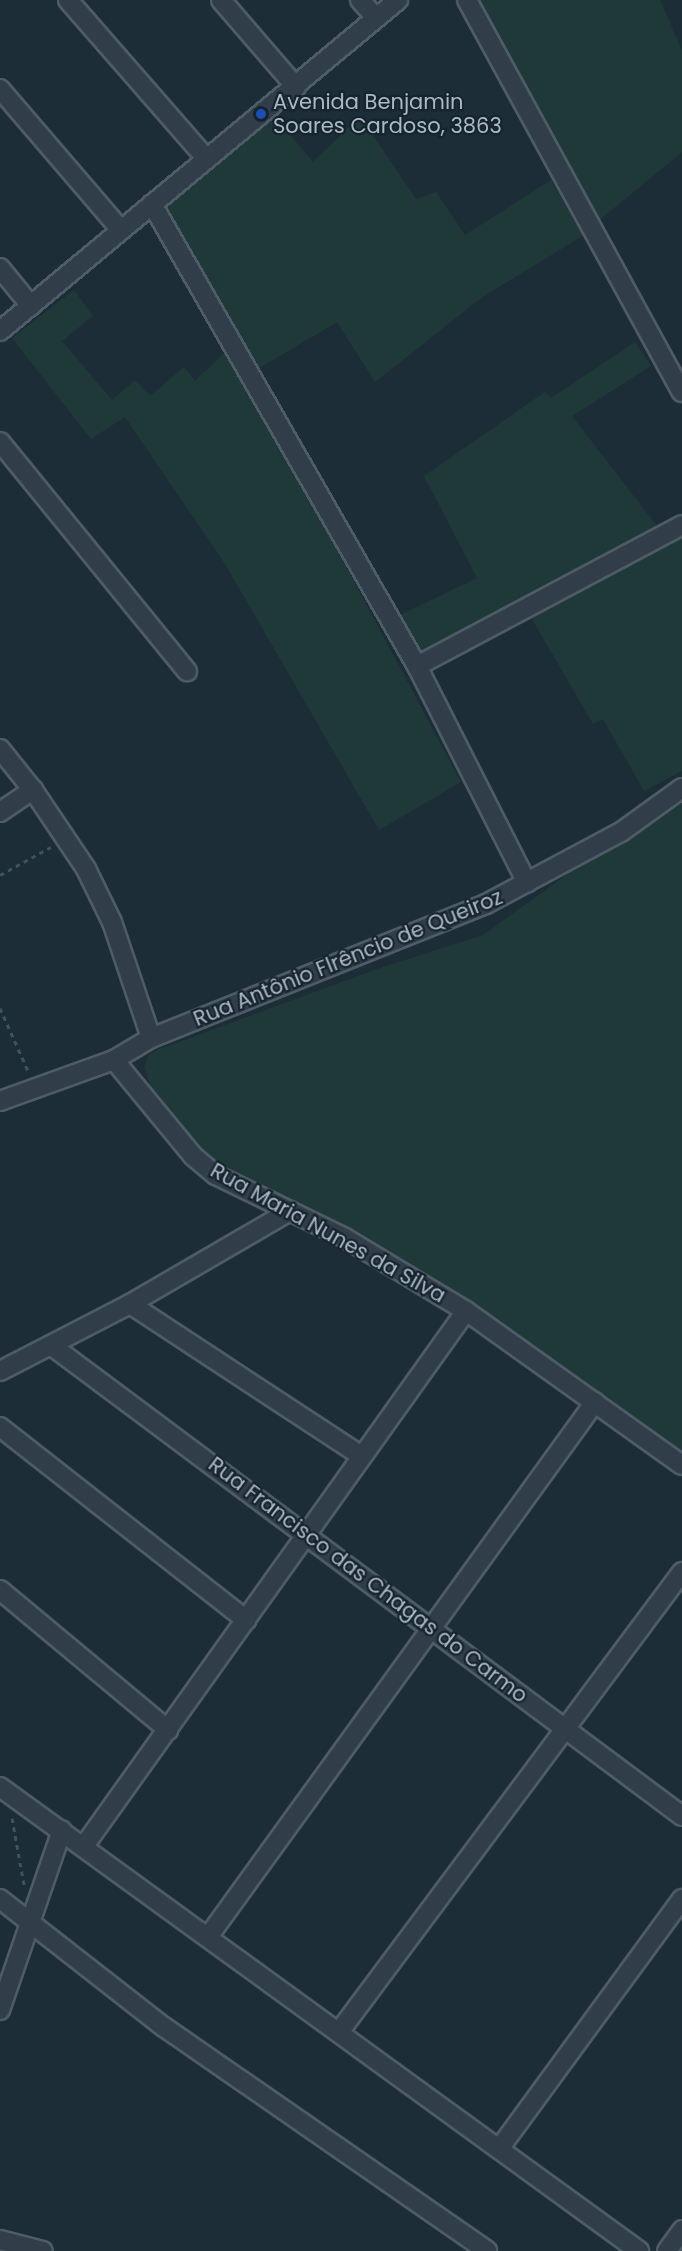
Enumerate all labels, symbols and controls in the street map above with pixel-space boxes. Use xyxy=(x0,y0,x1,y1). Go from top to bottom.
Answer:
place label: Avenida Benjamin Soares Cardoso, 3863 xyxy=(273,89,502,139)
marker: Avenida Benjamin Soares Cardoso, 3863 xyxy=(254,107,268,121)
street label: Rua Antônio Flrêncio de Queiroz xyxy=(190,884,506,1032)
street label: Rua Maria Nunes da Silva xyxy=(206,1158,450,1308)
street label: Rua Francisco das Chagas do Carmo xyxy=(203,1452,533,1708)

